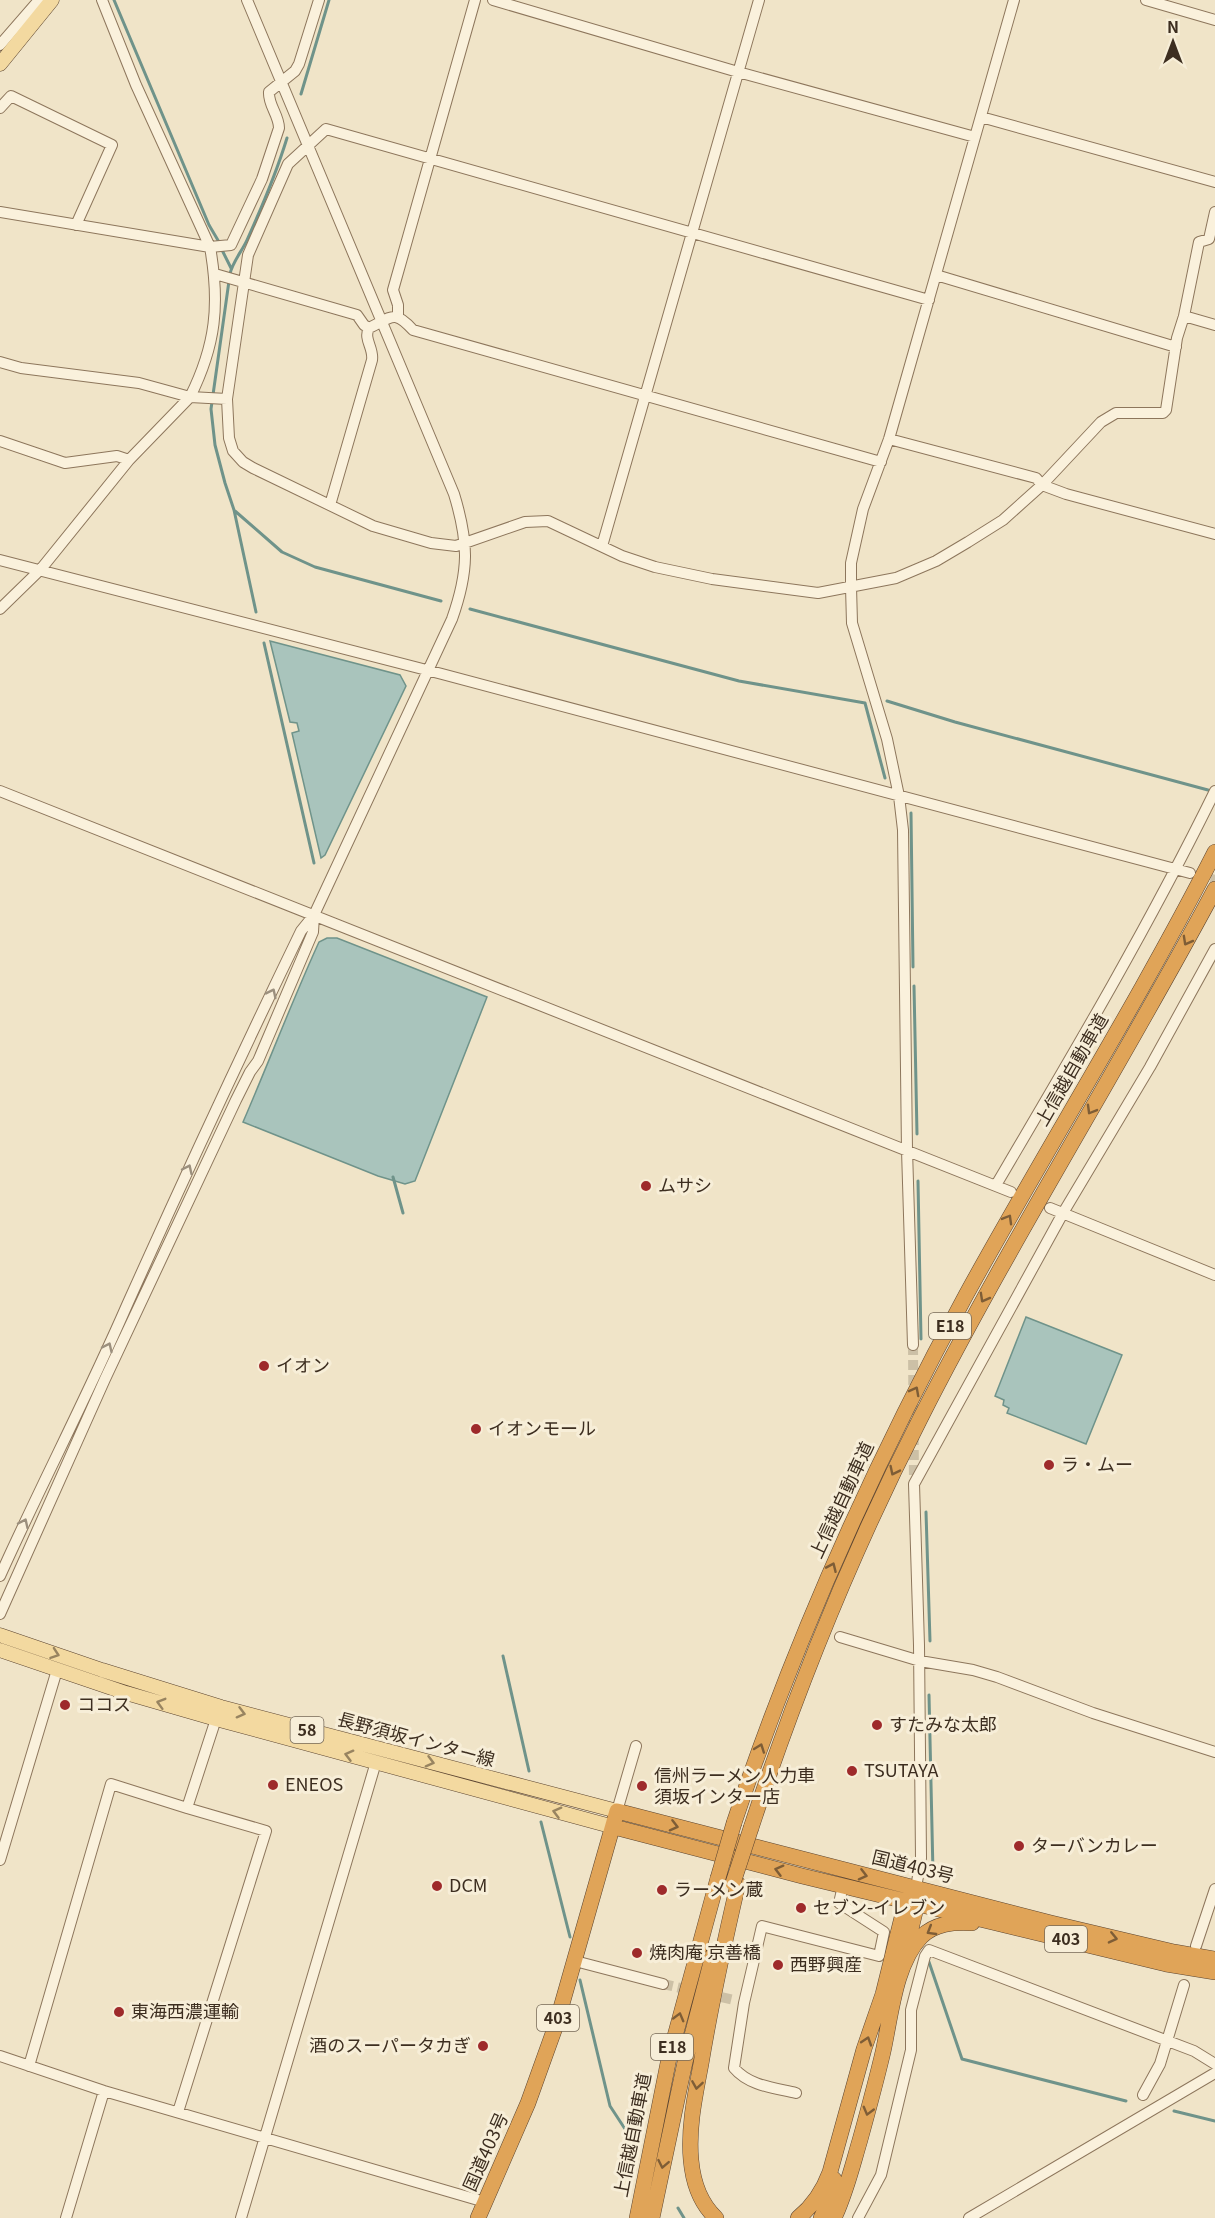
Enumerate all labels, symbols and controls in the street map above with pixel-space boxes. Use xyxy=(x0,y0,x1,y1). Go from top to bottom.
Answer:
north arrow xyxy=(1143,12,1203,72)
text: N xyxy=(1167,14,1179,38)
one-way arrow xyxy=(1183,934,1194,945)
one-way arrow xyxy=(264,988,276,999)
street label: 上信越自動車道 xyxy=(1028,1008,1113,1130)
one-way arrow xyxy=(1086,1104,1098,1114)
one-way arrow xyxy=(181,1165,193,1176)
place label: ムサシ xyxy=(658,1171,712,1197)
marker: ムサシ xyxy=(639,1179,653,1193)
one-way arrow xyxy=(1001,1215,1013,1226)
one-way arrow xyxy=(980,1292,991,1302)
road number: E18 xyxy=(929,1313,971,1339)
one-way arrow xyxy=(101,1342,113,1353)
place label: イオン xyxy=(276,1351,330,1377)
marker: イオン xyxy=(257,1359,271,1373)
one-way arrow xyxy=(908,1386,920,1397)
place label: イオンモール xyxy=(488,1414,596,1440)
marker: イオンモール xyxy=(469,1422,483,1436)
street label: 上信越自動車道 xyxy=(802,1437,879,1562)
place label: ラ・ムー xyxy=(1061,1450,1133,1476)
marker: ラ・ムー xyxy=(1042,1458,1056,1472)
one-way arrow xyxy=(890,1464,902,1475)
one-way arrow xyxy=(17,1518,29,1529)
one-way arrow xyxy=(825,1563,837,1574)
one-way arrow xyxy=(49,1647,60,1660)
place label: ココス xyxy=(77,1690,131,1716)
marker: ココス xyxy=(58,1698,72,1712)
one-way arrow xyxy=(156,1698,166,1710)
street label: 長野須坂インター線 xyxy=(335,1705,498,1772)
one-way arrow xyxy=(235,1706,246,1718)
place label: すたみな太郎 xyxy=(889,1710,997,1736)
road number: 58 xyxy=(290,1717,324,1743)
marker: すたみな太郎 xyxy=(870,1718,884,1732)
one-way arrow xyxy=(752,1743,765,1754)
one-way arrow xyxy=(344,1749,354,1762)
one-way arrow xyxy=(424,1755,435,1767)
place label: TSUTAYA xyxy=(864,1756,938,1782)
place label: 信州ラーメン人力車 須坂インター店 xyxy=(654,1761,815,1808)
marker: TSUTAYA xyxy=(845,1764,859,1778)
place label: ENEOS xyxy=(285,1770,343,1796)
marker: ENEOS xyxy=(266,1778,280,1792)
marker: 信州ラーメン人力車 須坂インター店 xyxy=(635,1779,649,1793)
one-way arrow xyxy=(552,1806,562,1819)
one-way arrow xyxy=(668,1819,679,1831)
place label: ターバンカレー xyxy=(1031,1831,1158,1857)
marker: ターバンカレー xyxy=(1012,1839,1026,1853)
street label: 国道403号 xyxy=(870,1842,957,1888)
one-way arrow xyxy=(774,1865,785,1877)
one-way arrow xyxy=(858,1867,868,1880)
place label: DCM xyxy=(449,1871,487,1897)
place label: ラーメン蔵 xyxy=(674,1875,763,1901)
marker: DCM xyxy=(430,1879,444,1893)
marker: ラーメン蔵 xyxy=(655,1883,669,1897)
place label: セブン-イレブン xyxy=(813,1893,945,1919)
marker: セブン-イレブン xyxy=(794,1901,808,1915)
one-way arrow xyxy=(927,1923,937,1935)
road number: 403 xyxy=(1045,1926,1087,1952)
one-way arrow xyxy=(1108,1930,1118,1943)
place label: 焼肉庵 京善橋 xyxy=(649,1938,761,1964)
marker: 焼肉庵 京善橋 xyxy=(630,1946,644,1960)
place label: 西野興産 xyxy=(790,1950,862,1976)
marker: 西野興産 xyxy=(771,1958,785,1972)
place label: 東海西濃運輸 xyxy=(131,1997,239,2023)
marker: 東海西濃運輸 xyxy=(112,2005,126,2019)
road number: 403 xyxy=(537,2005,579,2031)
one-way arrow xyxy=(672,2012,685,2022)
place label: 酒のスーパータカぎ xyxy=(309,2031,471,2057)
road number: E18 xyxy=(651,2034,693,2060)
one-way arrow xyxy=(859,2036,872,2047)
marker: 酒のスーパータカぎ xyxy=(476,2039,490,2053)
street label: 上信越自動車道 xyxy=(606,2070,656,2199)
one-way arrow xyxy=(692,2081,704,2090)
one-way arrow xyxy=(863,2105,875,2115)
street label: 国道403号 xyxy=(455,2108,513,2195)
one-way arrow xyxy=(657,2159,670,2169)

